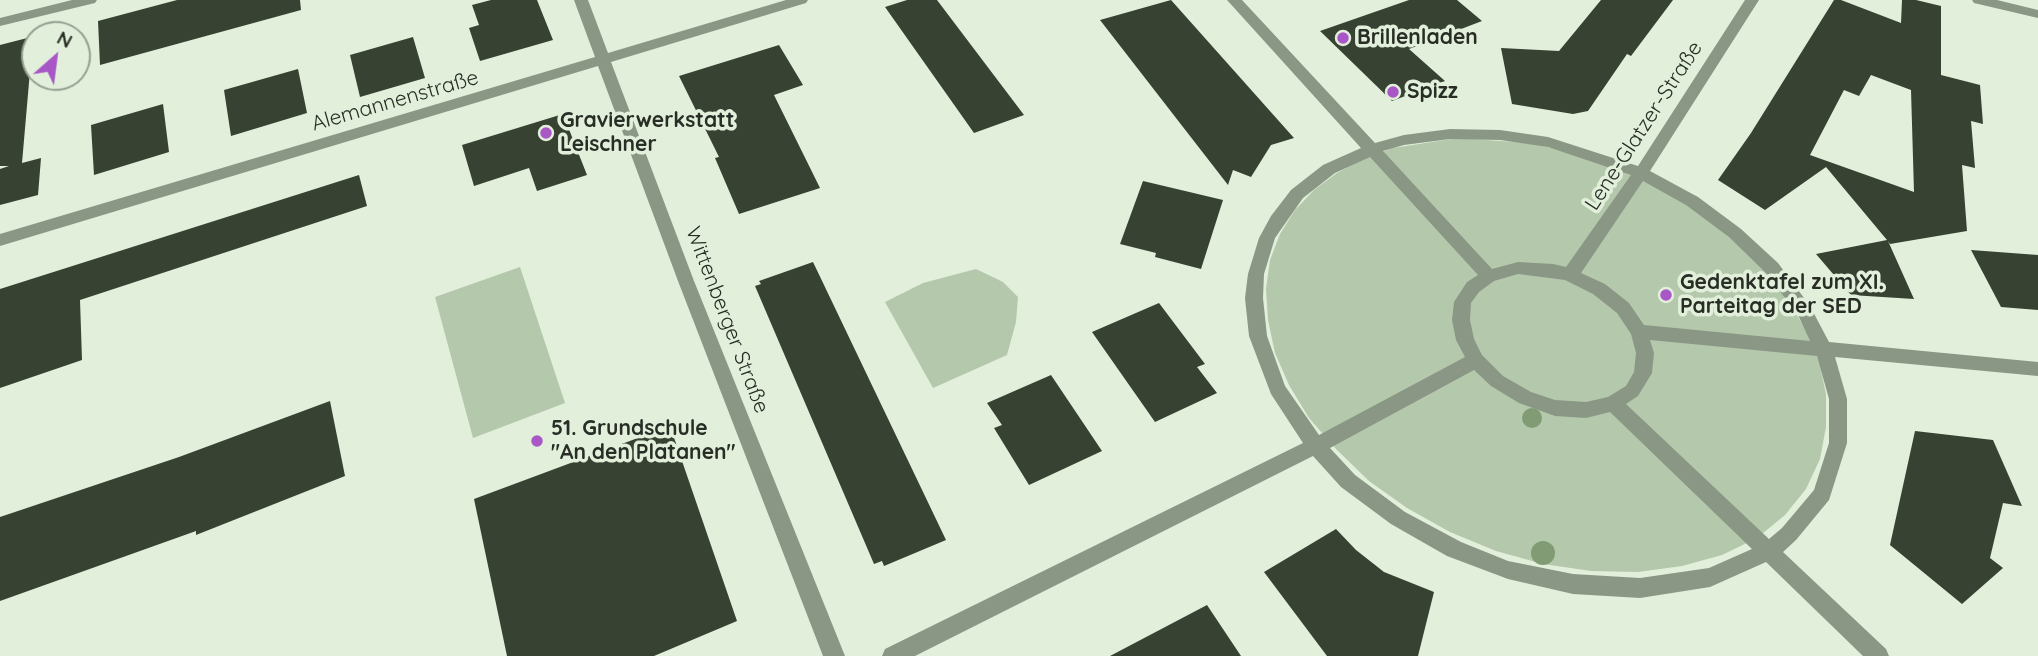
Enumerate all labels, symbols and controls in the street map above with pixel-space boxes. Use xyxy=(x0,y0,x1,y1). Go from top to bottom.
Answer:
north arrow xyxy=(21,21,91,91)
text: N xyxy=(53,25,77,53)
place label: Brillenladen xyxy=(1357,25,1478,51)
marker: Brillenladen xyxy=(1335,30,1351,46)
street label: Lene-Glatzer-Straße xyxy=(1580,37,1708,215)
street label: Alemannenstraße xyxy=(309,65,481,137)
place label: Spizz xyxy=(1407,79,1458,105)
marker: Spizz xyxy=(1385,84,1401,100)
place label: Gravierwerkstatt Leischner xyxy=(560,108,734,158)
marker: Gravierwerkstatt Leischner xyxy=(538,125,554,141)
street label: Wittenberger Straße xyxy=(680,223,774,417)
place label: Gedenktafel zum XI. Parteitag der SED xyxy=(1680,270,1884,320)
marker: Gedenktafel zum XI. Parteitag der SED xyxy=(1658,287,1674,303)
place label: 51. Grundschule "An den Platanen" xyxy=(551,416,736,466)
marker: 51. Grundschule "An den Platanen" xyxy=(529,433,545,449)

